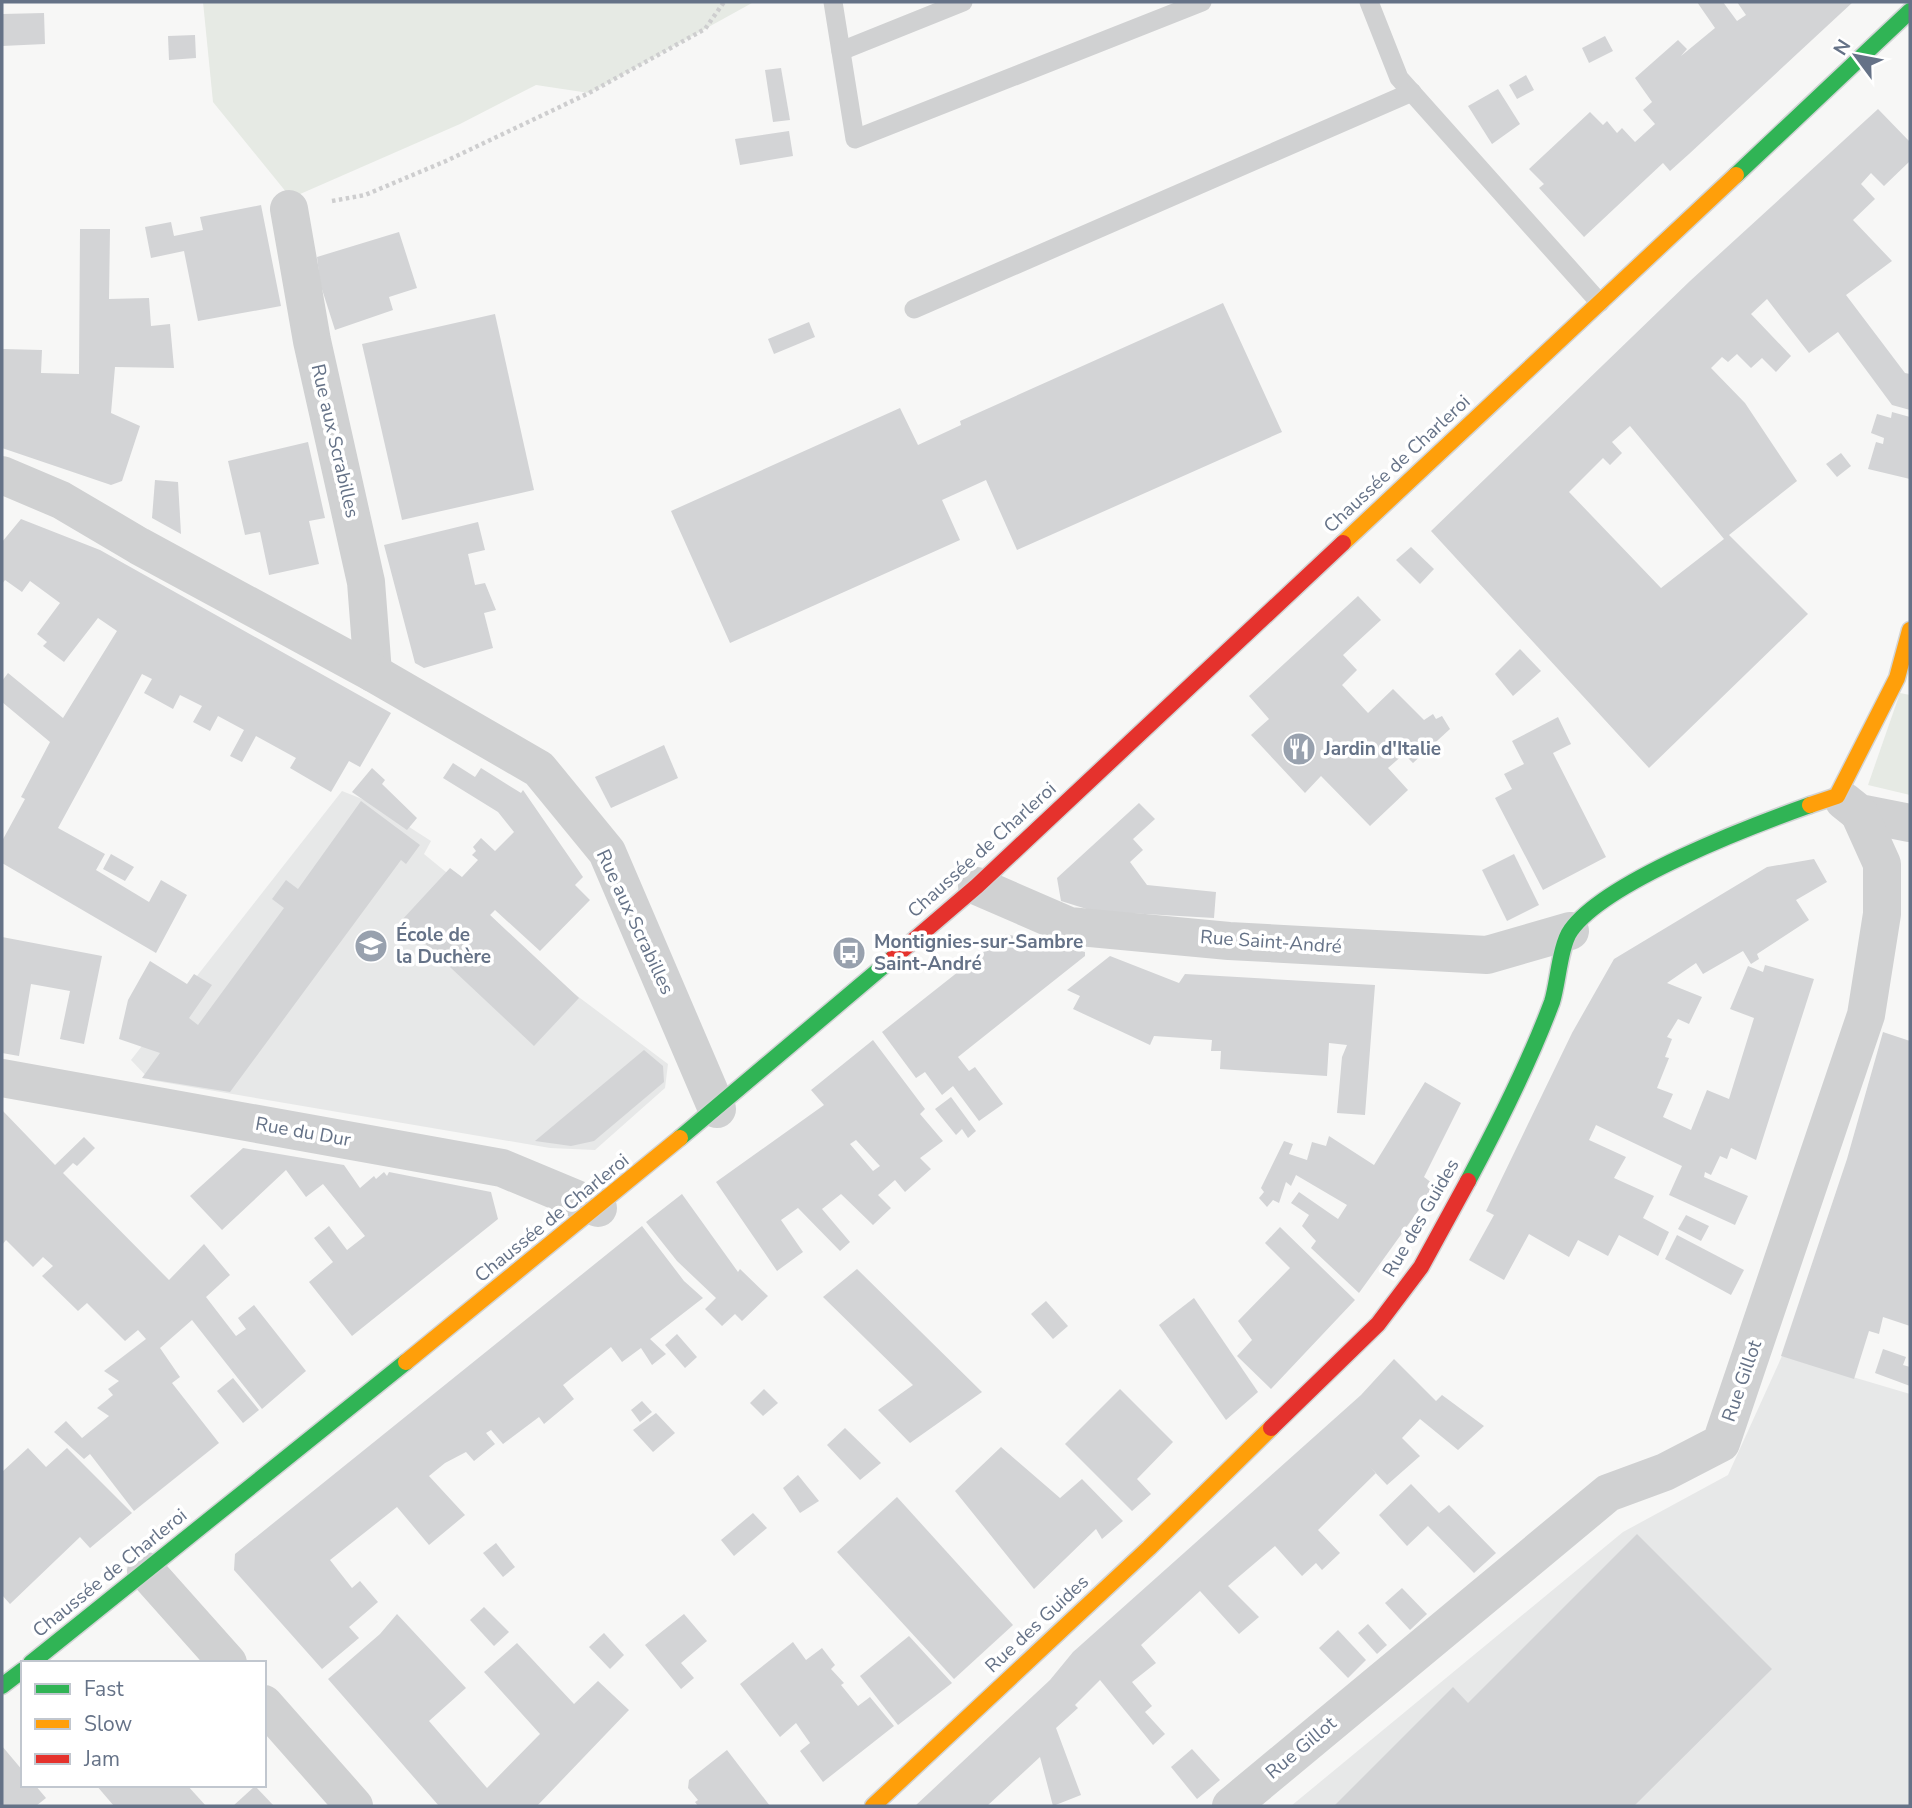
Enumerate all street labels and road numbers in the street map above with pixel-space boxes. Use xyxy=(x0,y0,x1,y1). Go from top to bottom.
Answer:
street label: Rue aux Scrabilles xyxy=(305,362,365,520)
street label: Chaussée de Charleroi xyxy=(1318,389,1476,539)
street label: Chaussée de Charleroi xyxy=(902,776,1062,924)
street label: Rue aux Scrabilles xyxy=(590,845,680,999)
street label: Rue Saint-André xyxy=(1199,924,1343,960)
street label: Rue du Dur xyxy=(253,1111,353,1153)
street label: Chaussée de Charleroi xyxy=(469,1148,635,1288)
street label: Rue des Guides xyxy=(1377,1154,1465,1282)
street label: Rue Gillot xyxy=(1716,1336,1768,1425)
street label: Chaussée de Charleroi xyxy=(27,1503,193,1643)
street label: Rue des Guides xyxy=(980,1569,1094,1679)
street label: Rue Gillot xyxy=(1260,1711,1342,1785)

